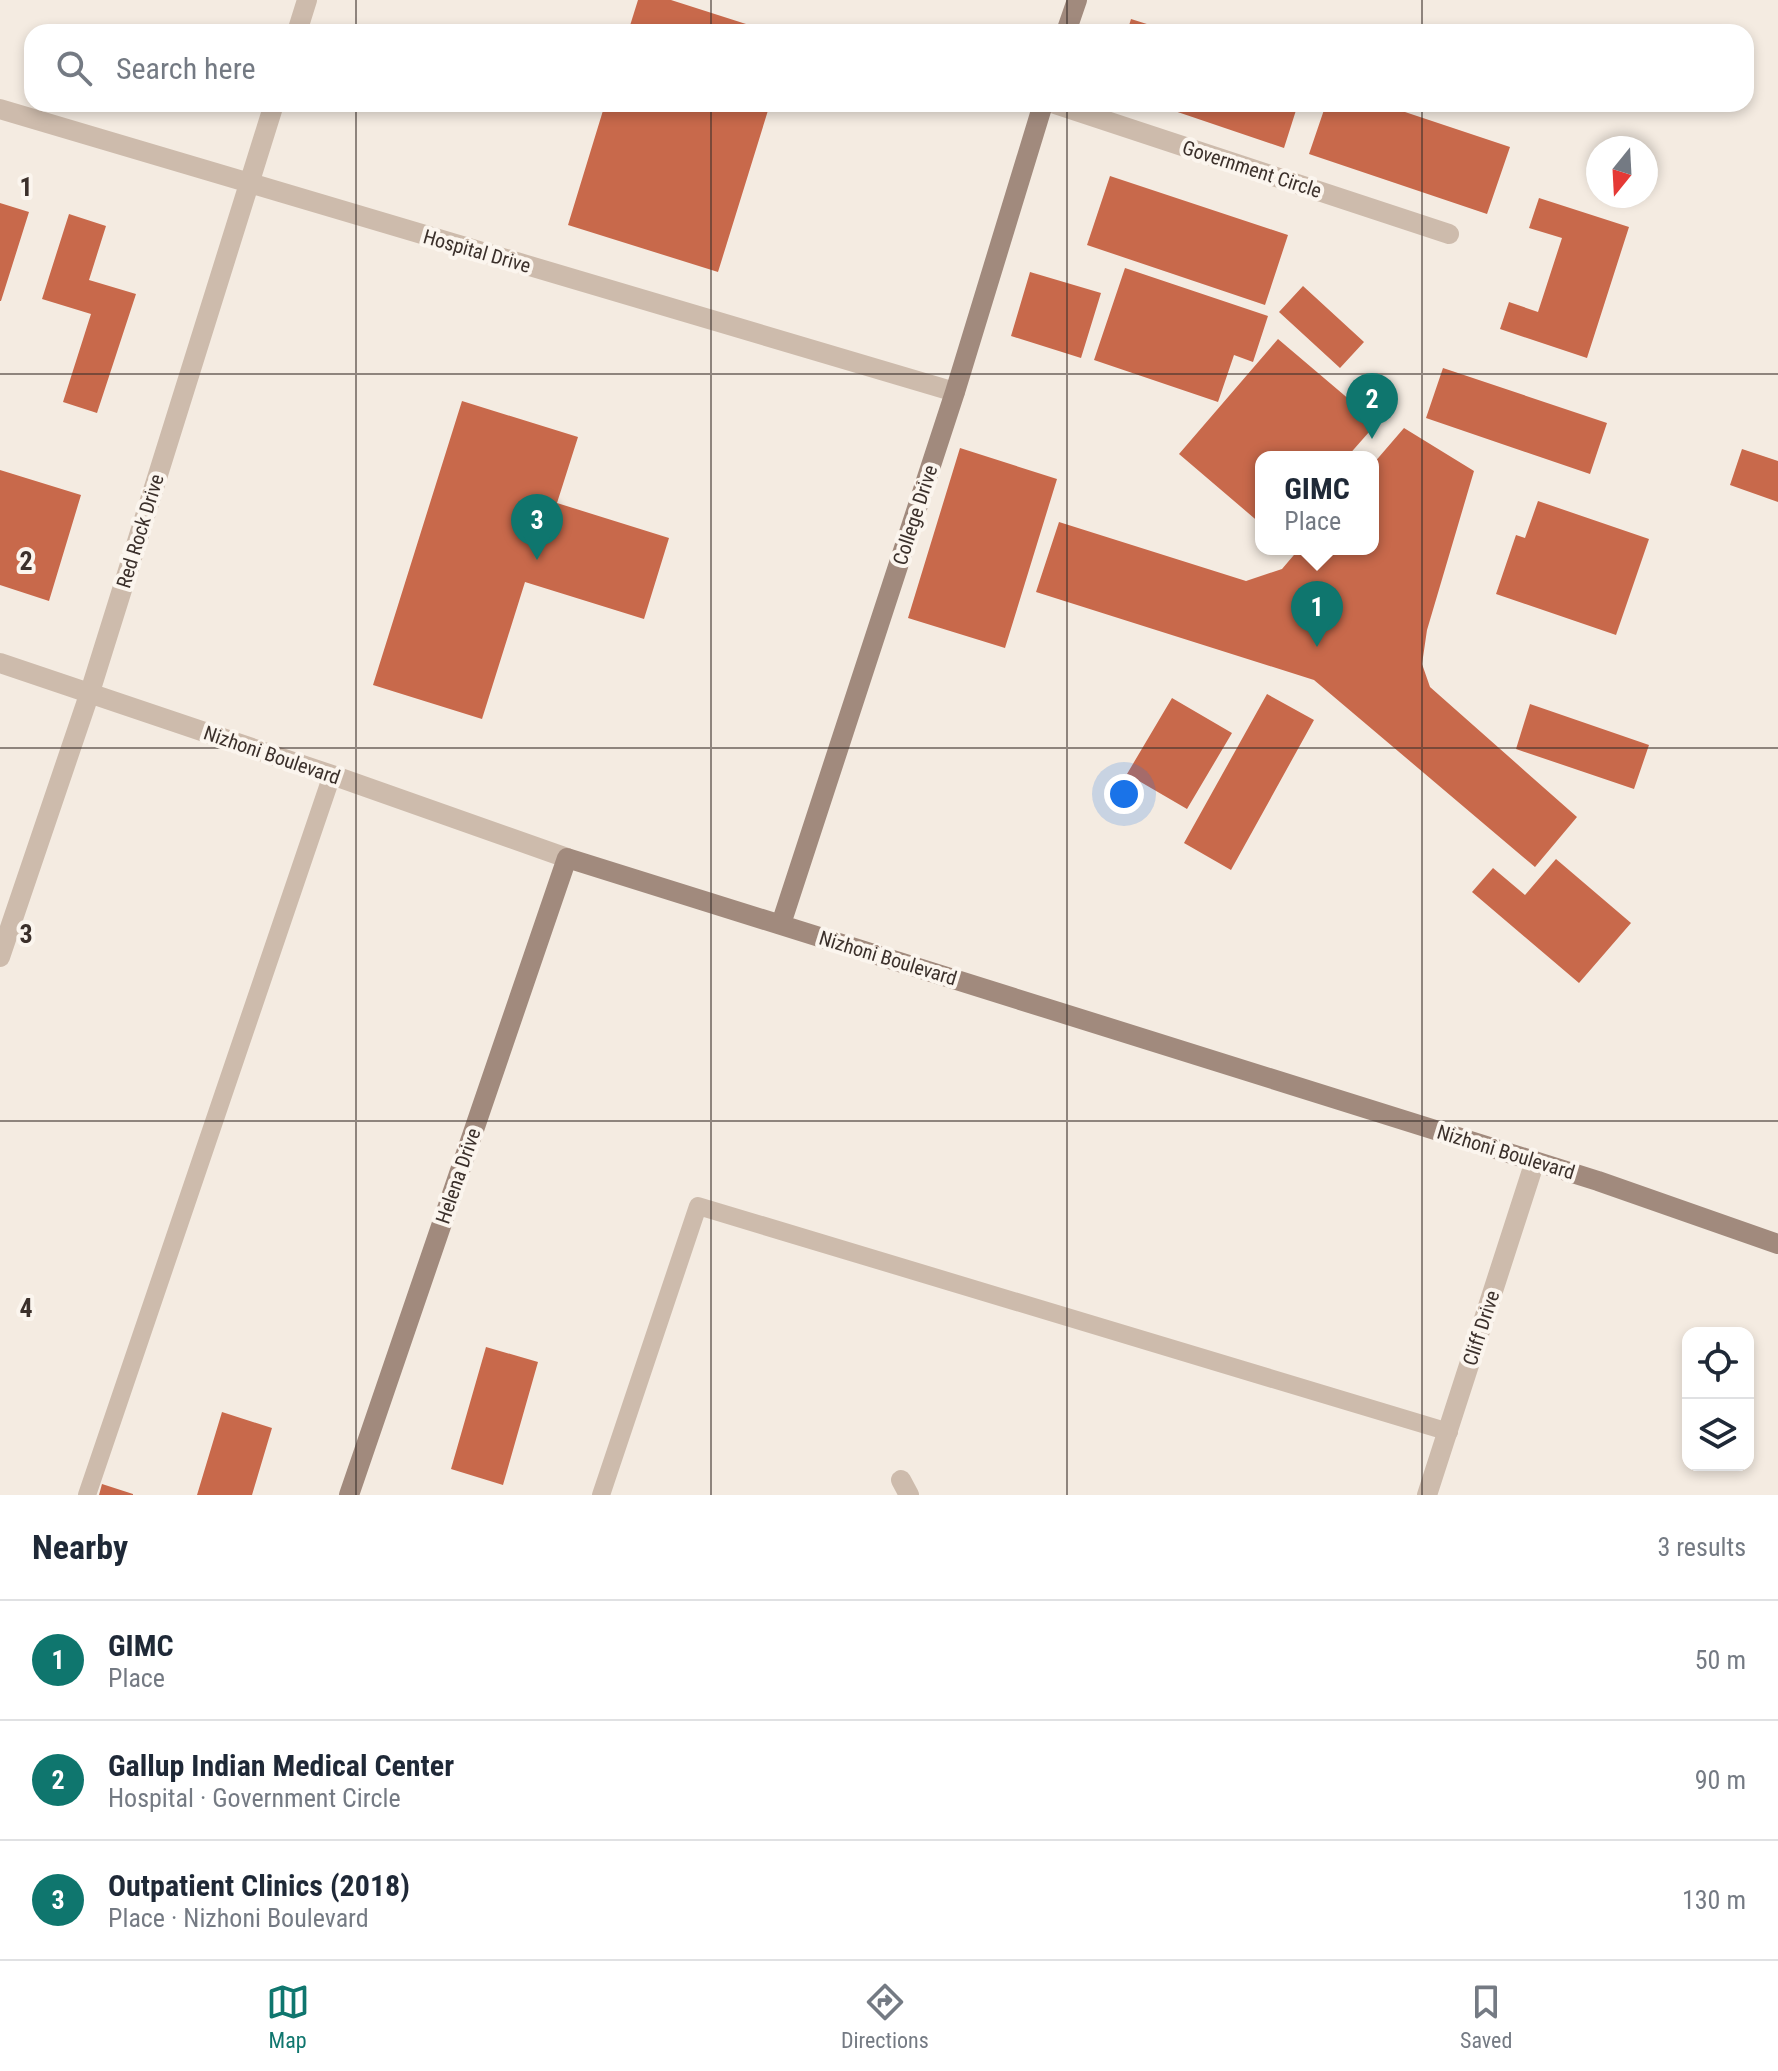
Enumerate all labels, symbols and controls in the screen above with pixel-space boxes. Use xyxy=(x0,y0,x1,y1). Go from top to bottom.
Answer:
search box xyxy=(24,24,1754,112)
icon: search xyxy=(52,46,96,90)
text: Search here xyxy=(116,51,256,86)
street label: Government Circle xyxy=(1179,135,1325,203)
north arrow xyxy=(1586,136,1658,208)
text: 1 xyxy=(19,172,33,202)
street label: Hospital Drive xyxy=(421,224,533,278)
pin: 2 xyxy=(1346,373,1398,439)
popup xyxy=(1255,451,1379,555)
street label: College Drive xyxy=(888,462,942,568)
street label: Red Rock Drive xyxy=(111,471,169,591)
text: GIMC xyxy=(1284,471,1350,506)
pin: 3 xyxy=(511,494,563,560)
text: Place xyxy=(1284,506,1341,536)
text: 2 xyxy=(19,546,33,576)
pin: 1 xyxy=(1291,581,1343,647)
street label: Nizhoni Boulevard xyxy=(201,720,343,790)
your location xyxy=(1104,774,1144,814)
text: 3 xyxy=(19,919,33,949)
street label: Nizhoni Boulevard xyxy=(816,926,960,990)
street label: Nizhoni Boulevard xyxy=(1434,1120,1578,1184)
street label: Helena Drive xyxy=(430,1125,486,1227)
street label: Cliff Drive xyxy=(1458,1287,1504,1369)
text: 4 xyxy=(19,1293,33,1323)
map controls xyxy=(1682,1327,1754,1471)
button: locate xyxy=(1682,1327,1754,1399)
button: layers xyxy=(1682,1399,1754,1471)
text: Nearby xyxy=(32,1527,128,1567)
text: 3 results xyxy=(1657,1532,1746,1562)
text: GIMC xyxy=(108,1628,174,1663)
text: 1 xyxy=(51,1645,65,1675)
text: 50 m xyxy=(1695,1645,1746,1675)
text: Place xyxy=(108,1663,165,1693)
text: Gallup Indian Medical Center xyxy=(108,1748,454,1783)
text: 2 xyxy=(51,1765,65,1795)
text: 90 m xyxy=(1695,1765,1746,1795)
text: Hospital · Government Circle xyxy=(108,1783,401,1813)
text: Outpatient Clinics (2018) xyxy=(108,1868,410,1903)
text: 3 xyxy=(51,1885,65,1915)
text: 130 m xyxy=(1682,1885,1746,1915)
text: Place · Nizhoni Boulevard xyxy=(108,1903,369,1933)
tab: Map xyxy=(266,1980,310,2053)
tab: Directions xyxy=(841,1980,929,2053)
tab: Saved xyxy=(1460,1980,1512,2053)

